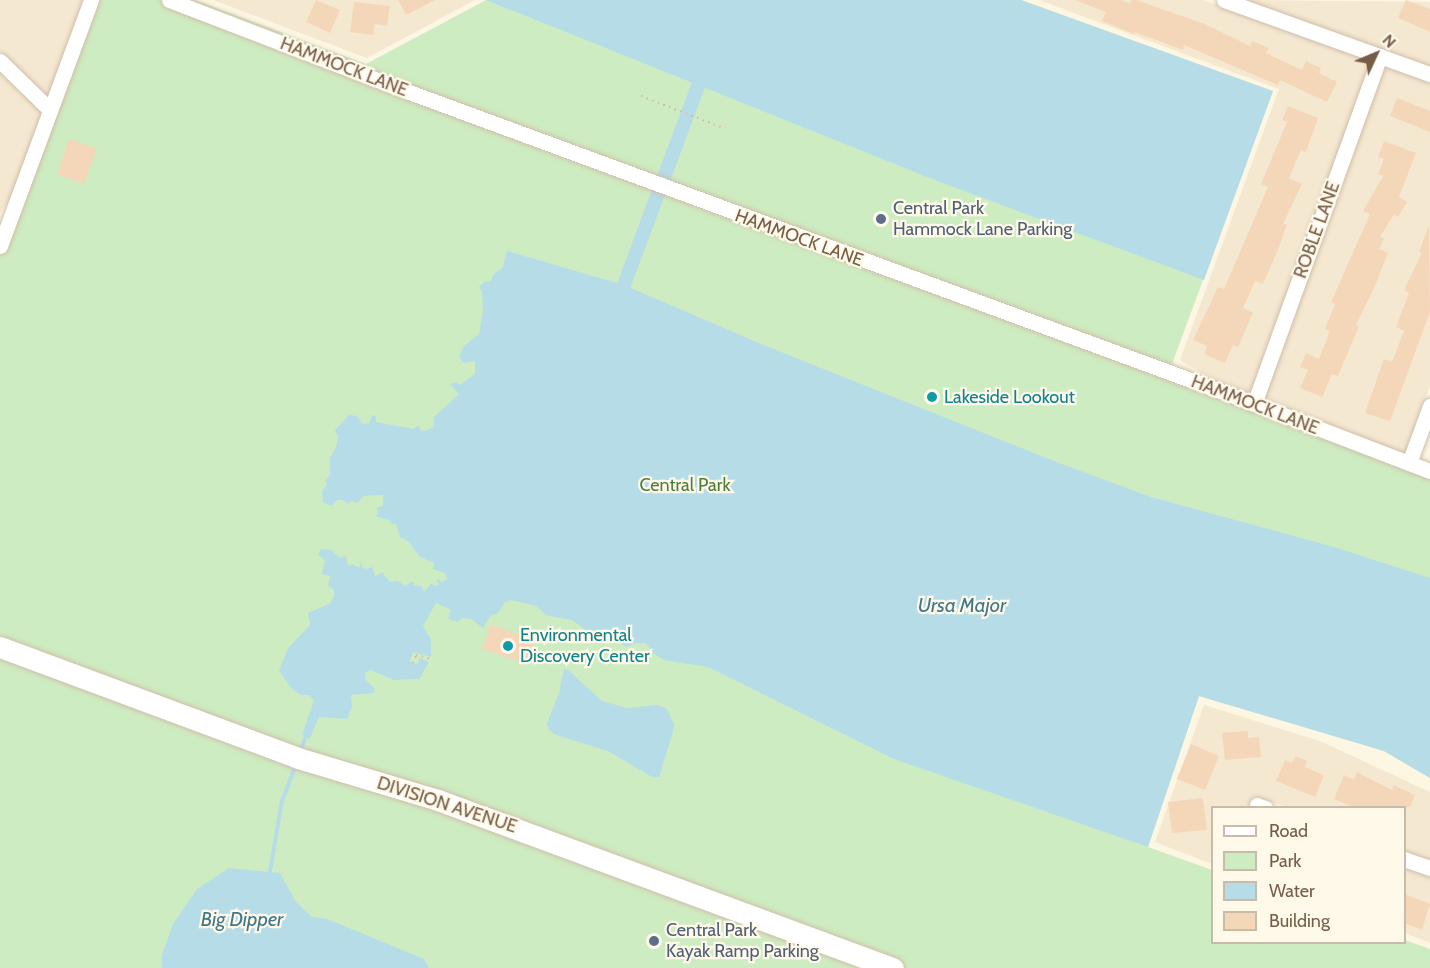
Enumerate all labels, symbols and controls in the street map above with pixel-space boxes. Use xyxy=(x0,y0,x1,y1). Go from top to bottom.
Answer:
north arrow xyxy=(1346,24,1406,84)
text: N xyxy=(1379,30,1400,52)
street label: HAMMOCK LANE xyxy=(277,33,411,101)
street label: ROBLE LANE xyxy=(1290,179,1344,281)
place label: Central Park Hammock Lane Parking xyxy=(893,198,1072,240)
street label: HAMMOCK LANE xyxy=(732,205,866,271)
marker: Central Park Hammock Lane Parking xyxy=(874,212,888,226)
street label: HAMMOCK LANE xyxy=(1188,371,1322,439)
place label: Lakeside Lookout xyxy=(944,386,1075,408)
marker: Lakeside Lookout xyxy=(925,390,939,404)
park label: Central Park xyxy=(640,474,730,496)
water label: Ursa Major xyxy=(918,593,1006,617)
place label: Environmental Discovery Center xyxy=(520,625,650,668)
marker: Environmental Discovery Center xyxy=(501,639,515,653)
street label: DIVISION AVENUE xyxy=(374,772,520,838)
legend xyxy=(1211,806,1406,944)
text: Road xyxy=(1269,820,1308,842)
text: Park xyxy=(1269,850,1301,872)
text: Water xyxy=(1269,880,1315,902)
water label: Big Dipper xyxy=(201,907,283,931)
text: Building xyxy=(1269,910,1330,932)
place label: Central Park Kayak Ramp Parking xyxy=(666,920,819,962)
marker: Central Park Kayak Ramp Parking xyxy=(647,934,661,948)

